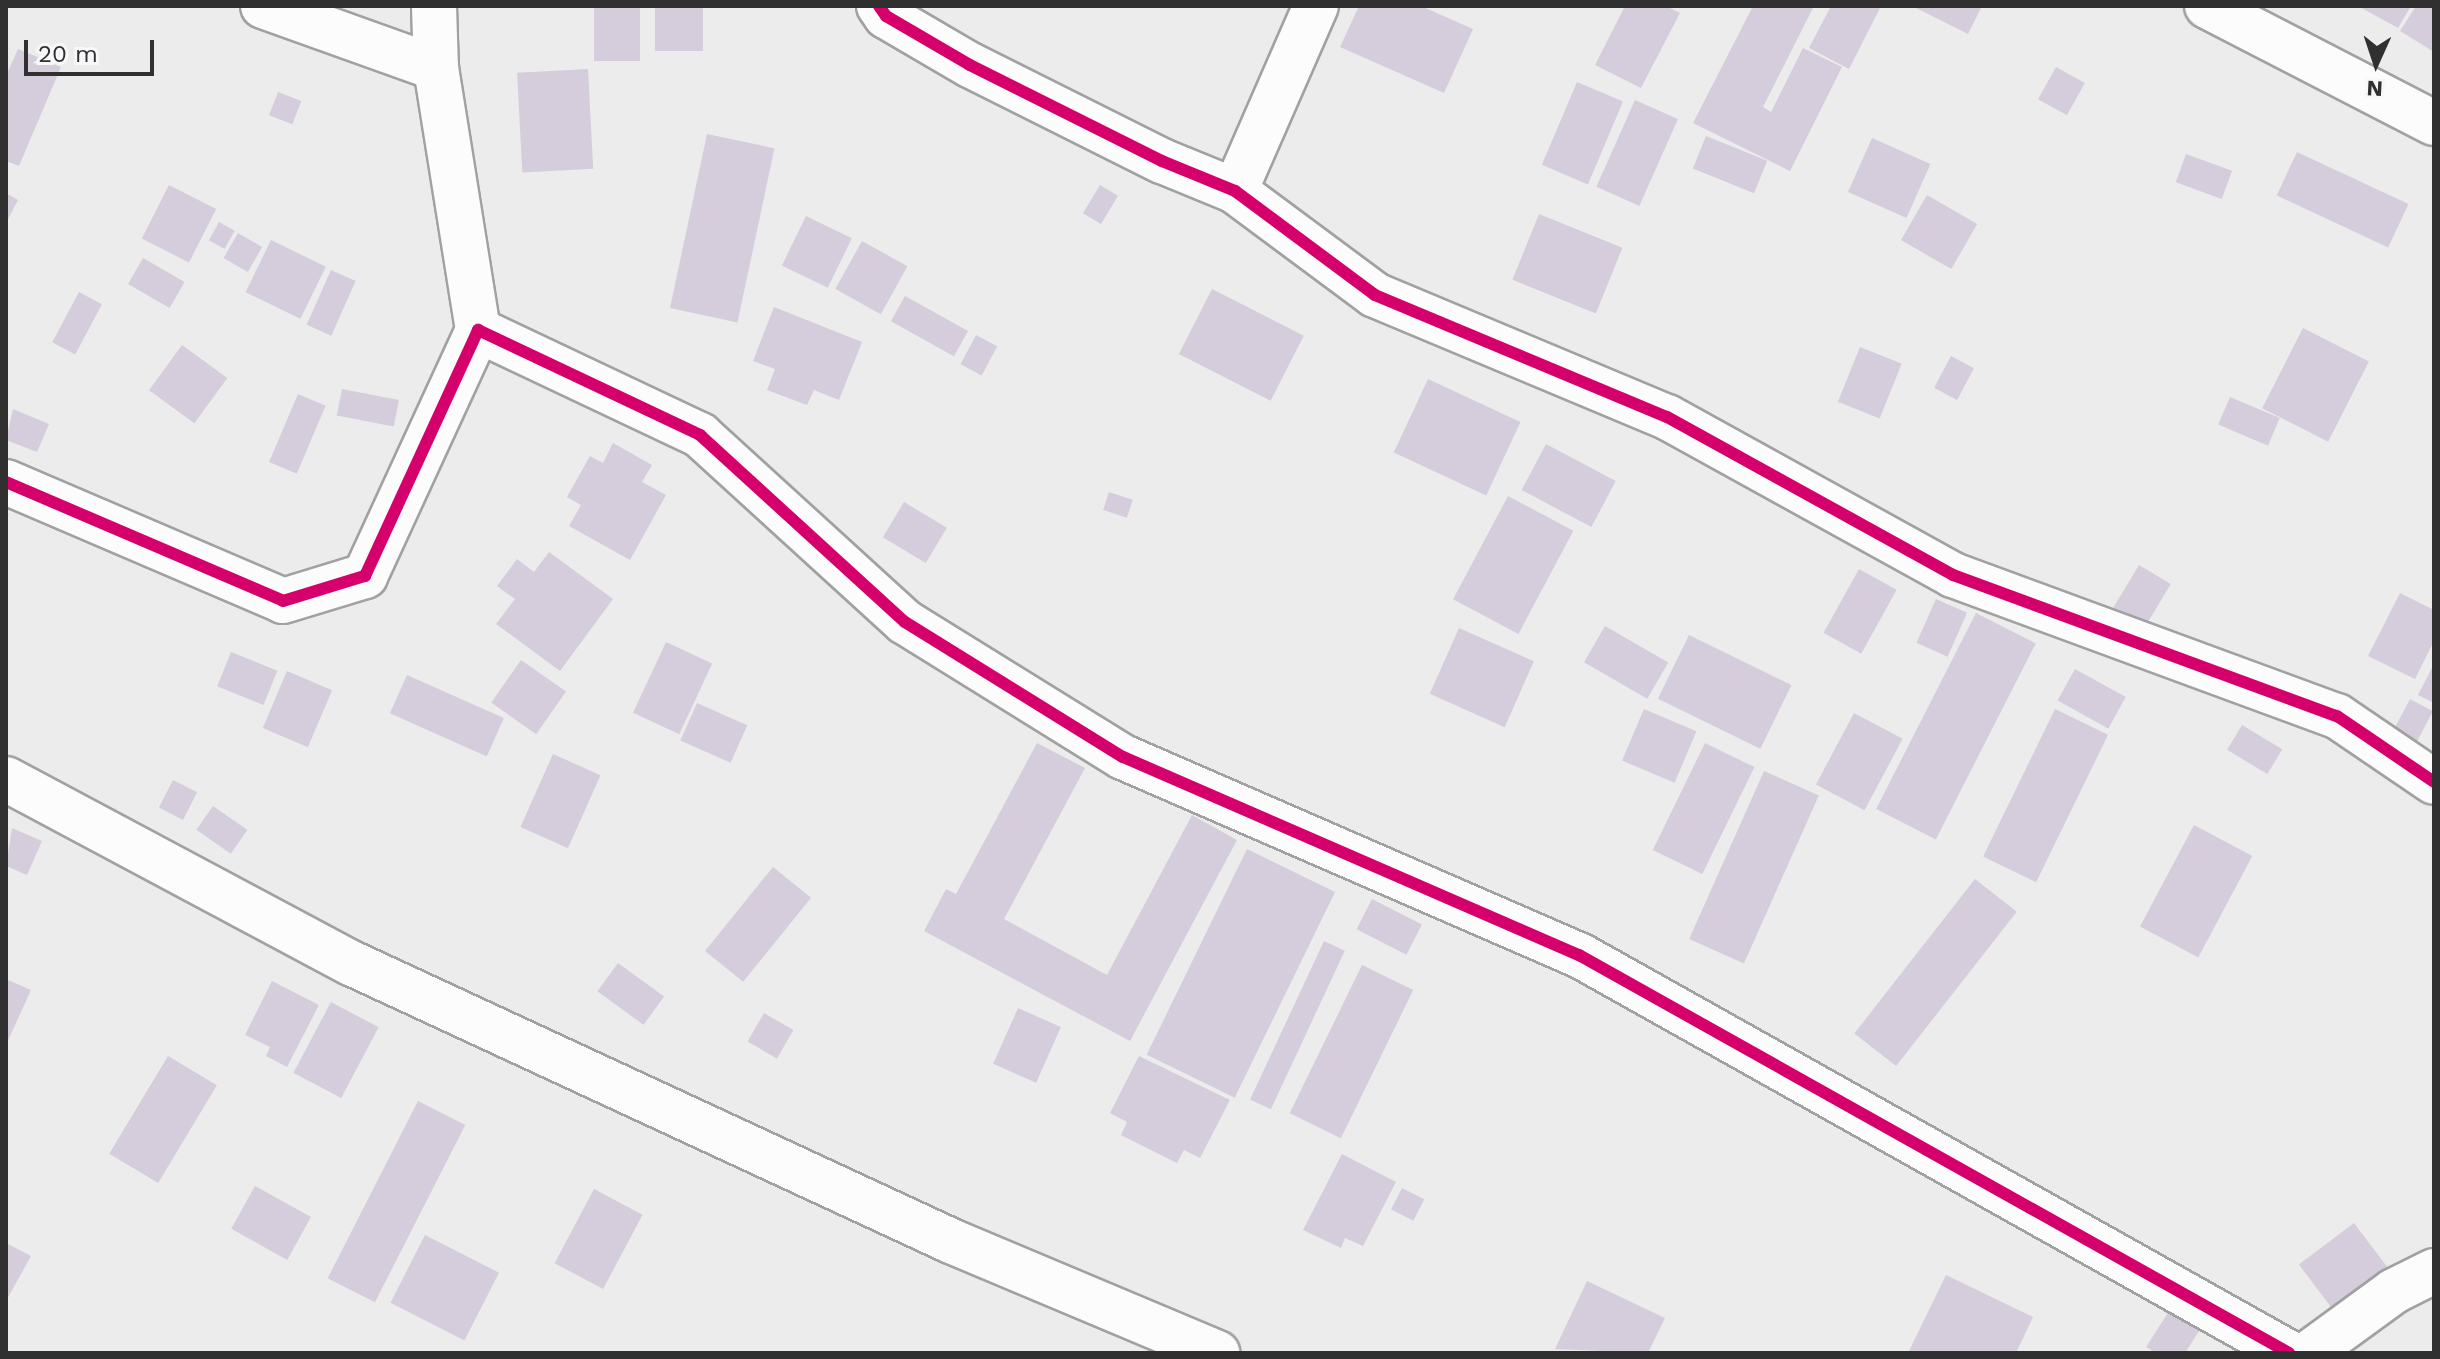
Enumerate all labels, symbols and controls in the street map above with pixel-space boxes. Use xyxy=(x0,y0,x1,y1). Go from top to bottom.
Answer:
scale bar xyxy=(28,24,158,74)
north arrow xyxy=(2336,24,2416,104)
text: 20 m xyxy=(38,40,98,68)
text: N xyxy=(2366,76,2384,101)

